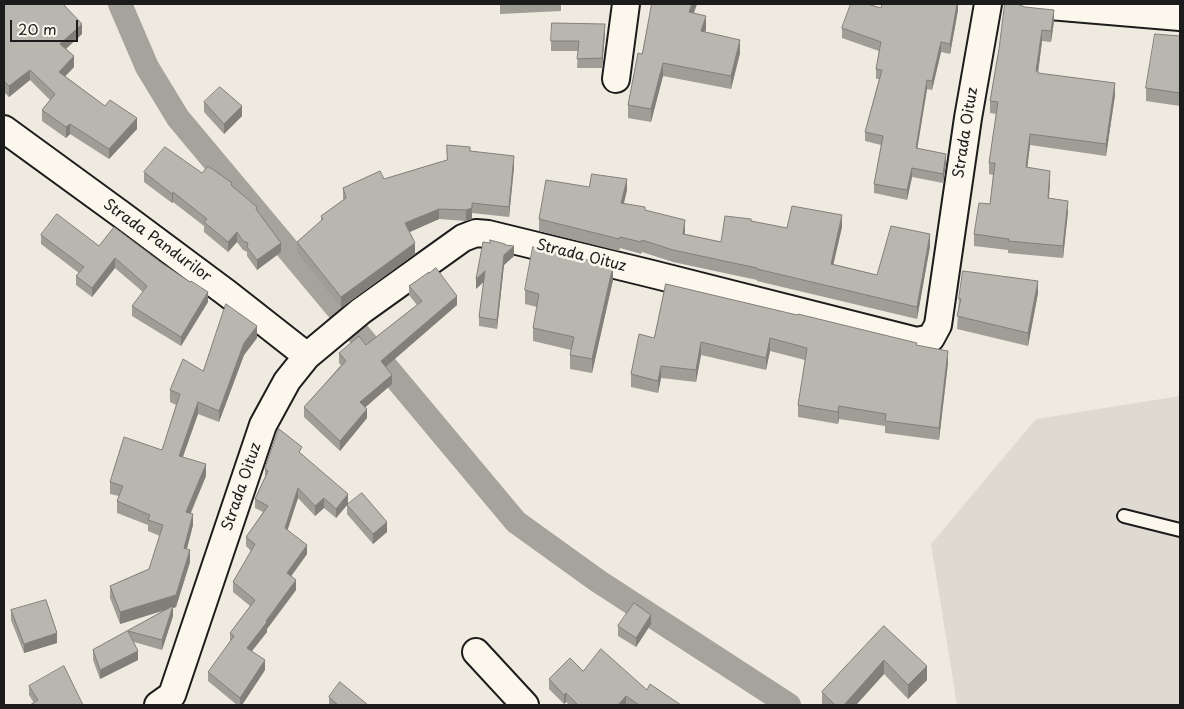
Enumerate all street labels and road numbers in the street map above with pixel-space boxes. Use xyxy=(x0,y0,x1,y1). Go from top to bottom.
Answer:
street label: Strada Oituz xyxy=(950,86,982,180)
street label: Strada Pandurilor xyxy=(99,196,215,286)
street label: Strada Oituz xyxy=(534,236,628,276)
street label: Strada Oituz xyxy=(219,441,265,533)

